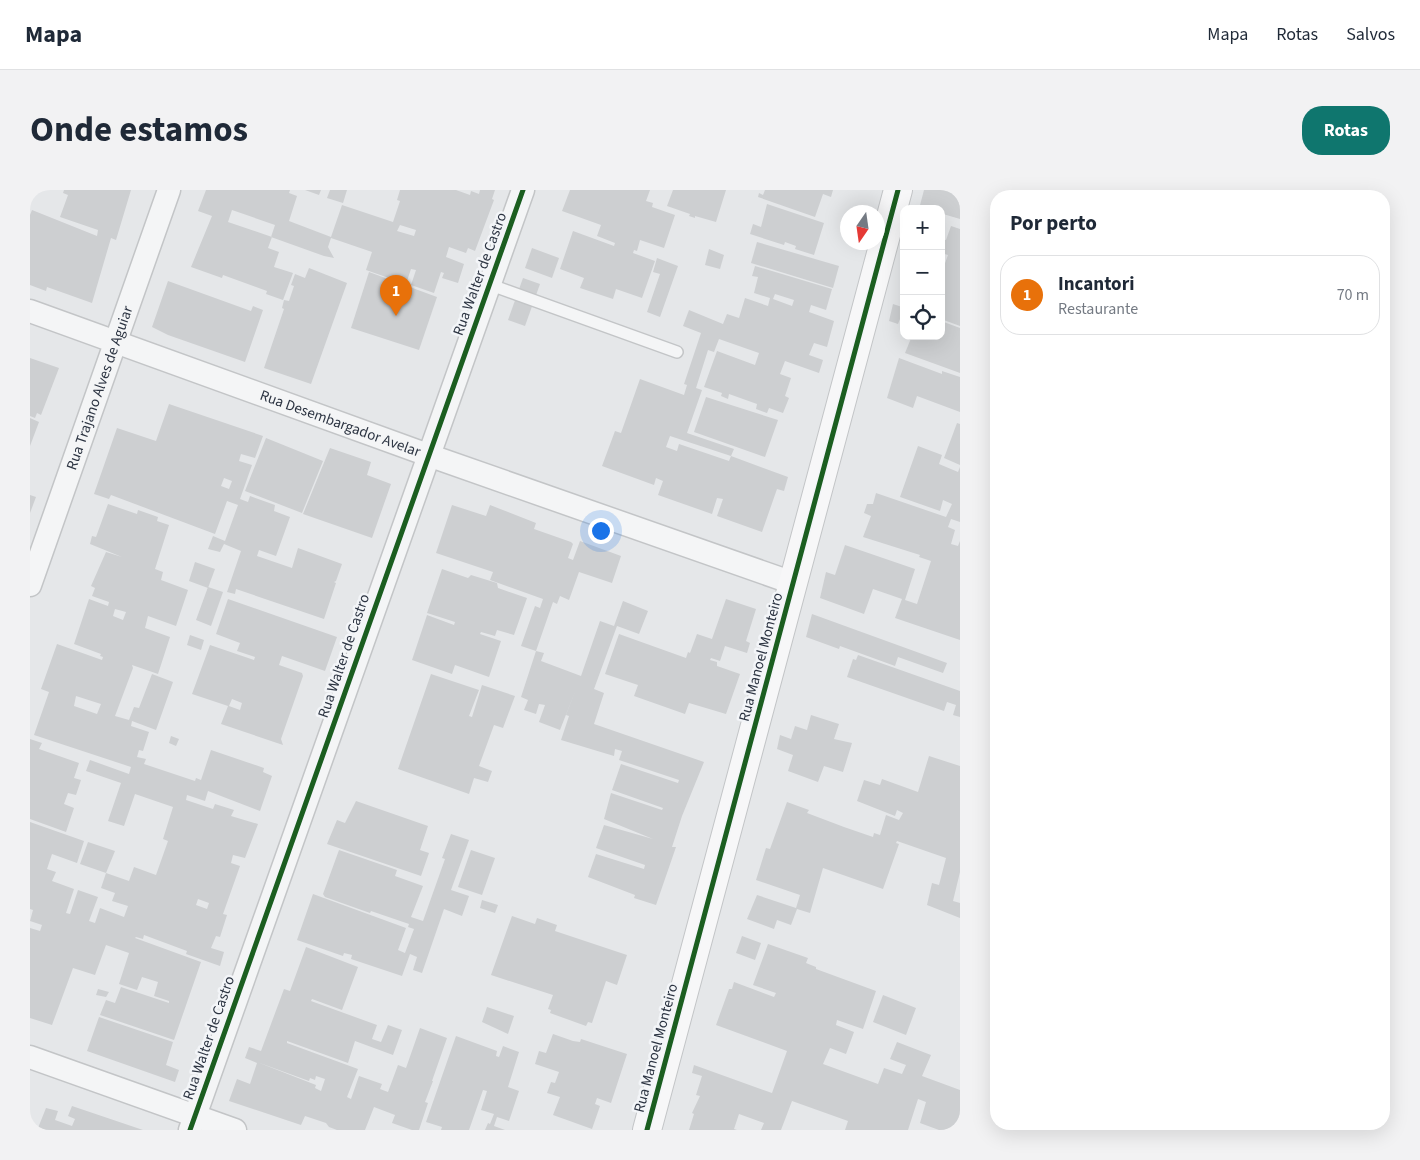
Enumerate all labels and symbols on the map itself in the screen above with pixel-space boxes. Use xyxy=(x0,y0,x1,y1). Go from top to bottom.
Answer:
north arrow xyxy=(840,205,885,250)
street label: Rua Walter de Castro xyxy=(448,209,512,339)
pin: 1 xyxy=(380,275,412,316)
street label: Rua Trajano Alves de Aguiar xyxy=(61,302,138,473)
street label: Rua Desembargador Avelar xyxy=(257,385,424,462)
your location xyxy=(588,518,614,544)
street label: Rua Manoel Monteiro xyxy=(734,590,788,724)
street label: Rua Walter de Castro xyxy=(313,591,375,721)
street label: Rua Walter de Castro xyxy=(178,973,240,1103)
street label: Rua Manoel Monteiro xyxy=(629,981,683,1115)

